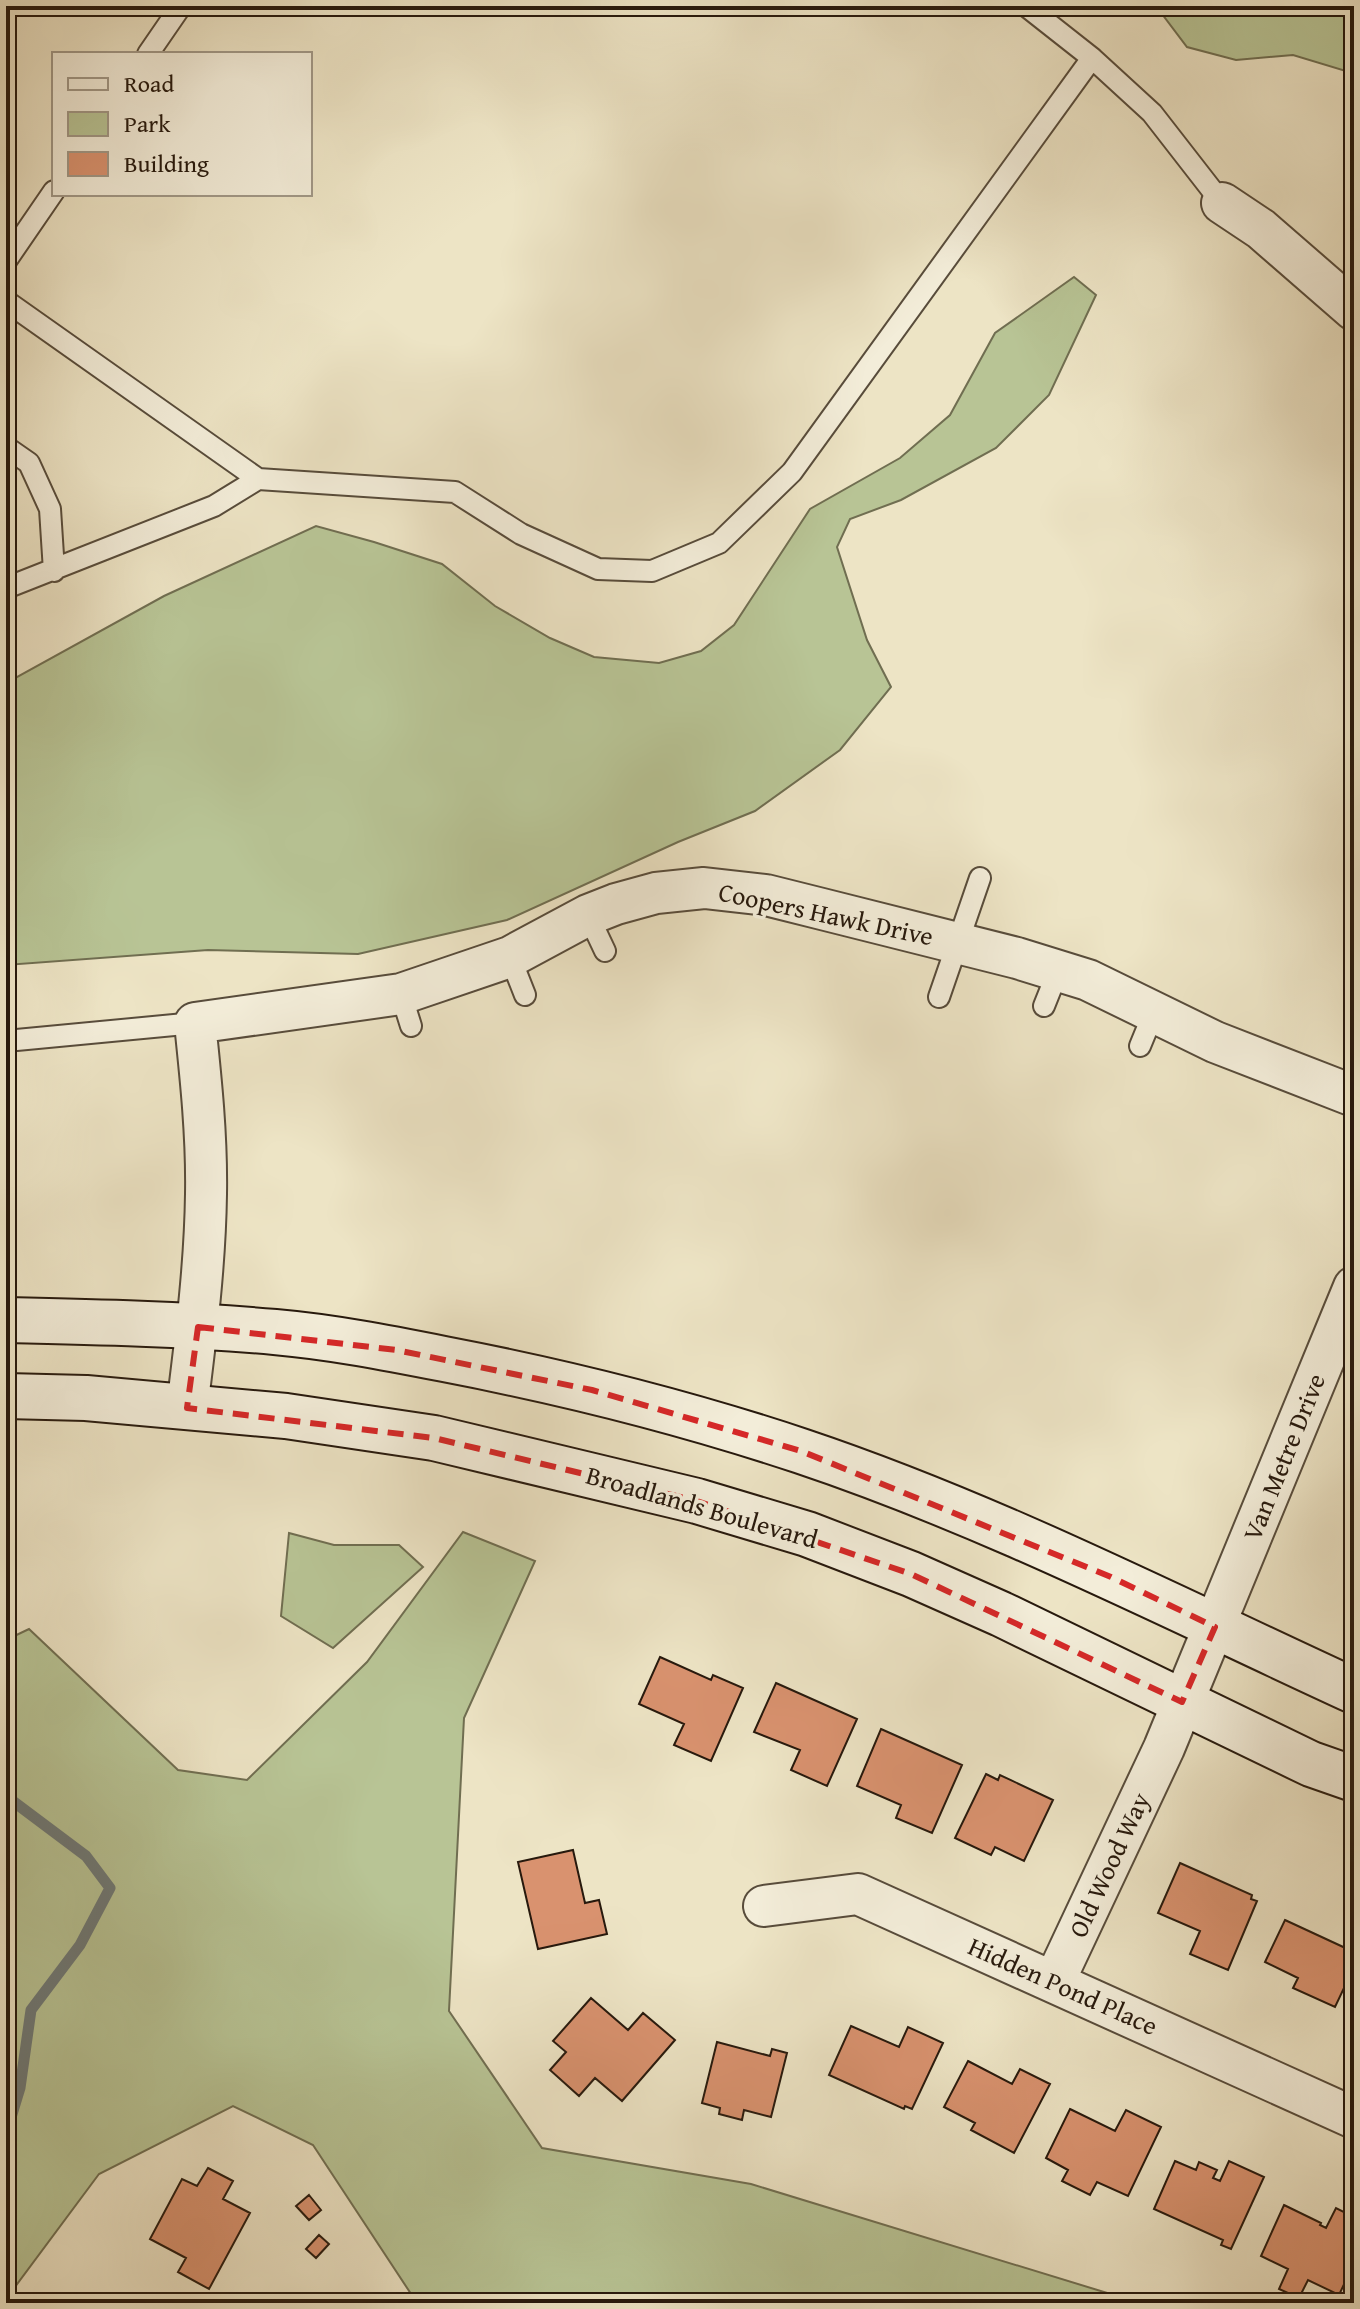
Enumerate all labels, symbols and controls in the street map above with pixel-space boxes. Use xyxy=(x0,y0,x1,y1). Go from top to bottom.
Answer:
legend xyxy=(52,52,312,196)
text: Road xyxy=(124,66,174,101)
text: Park xyxy=(124,106,171,141)
text: Building xyxy=(124,146,209,181)
street label: Coopers Hawk Drive xyxy=(715,872,937,955)
street label: Van Metre Drive xyxy=(1232,1367,1335,1546)
street label: Broadlands Boulevard xyxy=(582,1455,823,1558)
street label: Old Wood Way xyxy=(1058,1786,1159,1944)
street label: Hidden Pond Place xyxy=(962,1926,1164,2045)

